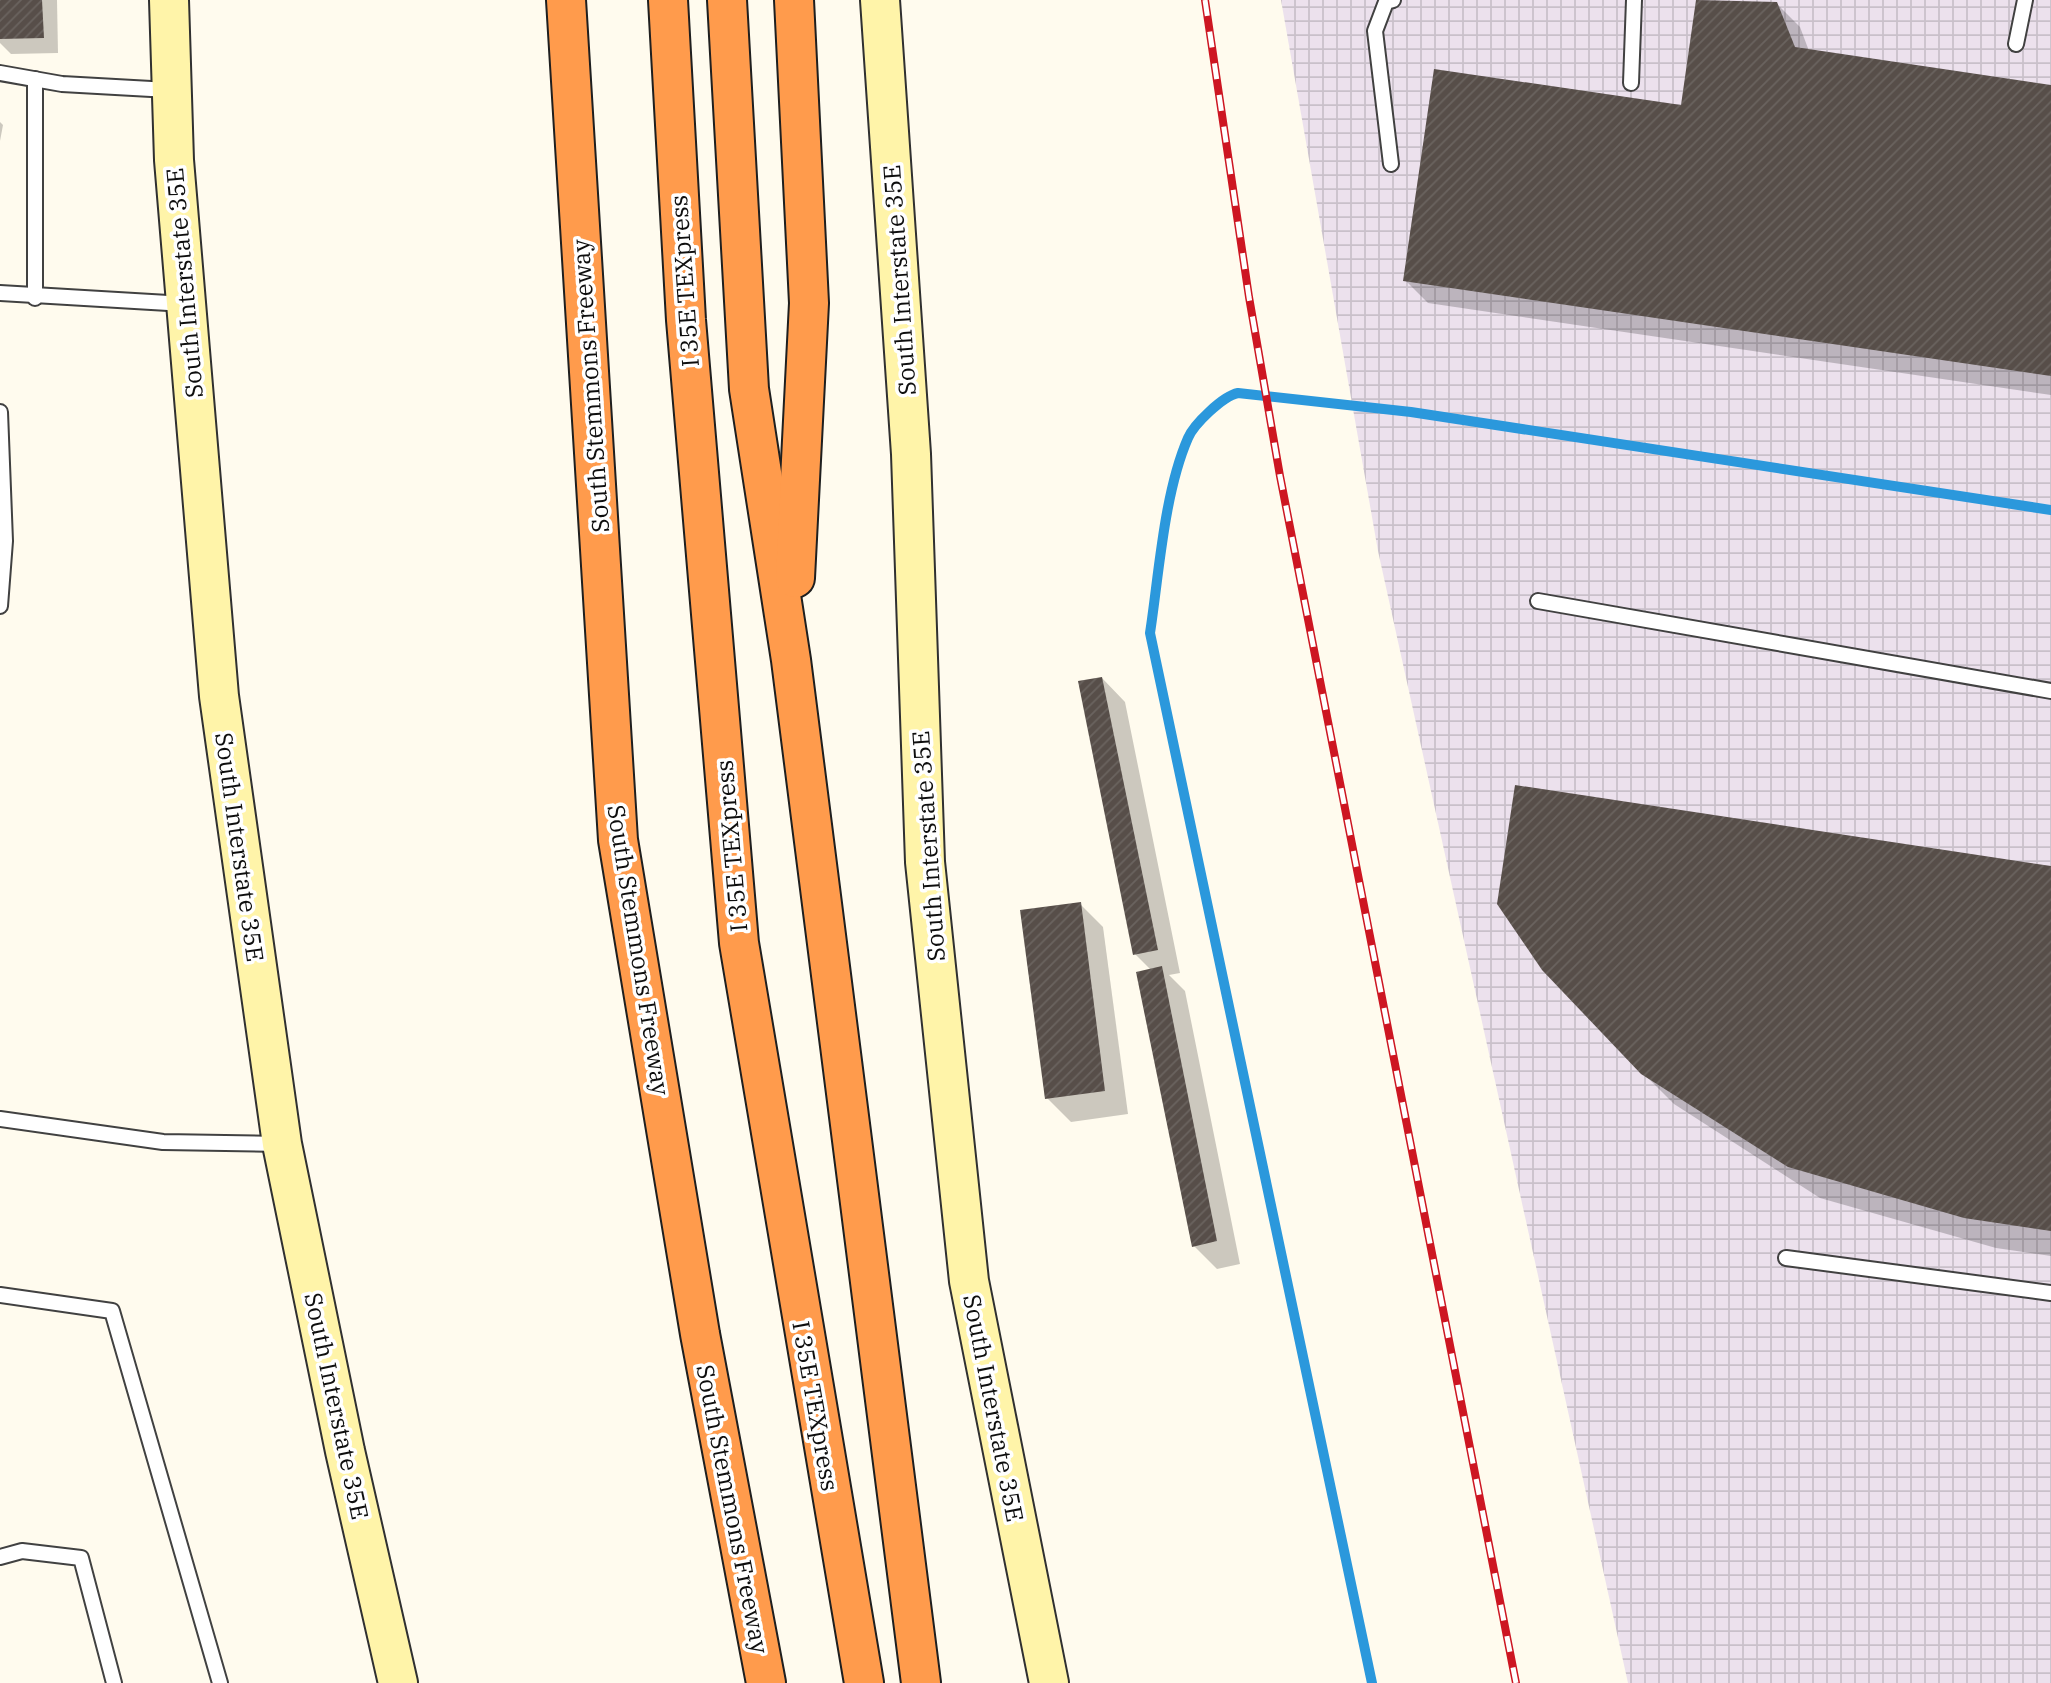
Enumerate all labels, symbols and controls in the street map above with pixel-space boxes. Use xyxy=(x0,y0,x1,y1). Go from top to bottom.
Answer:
street label: South Interstate 35E xyxy=(875,164,923,396)
street label: South Interstate 35E xyxy=(158,166,210,400)
street label: I 35E TEXpress xyxy=(662,194,706,368)
street label: South Stemmons Freeway xyxy=(564,238,616,534)
street label: South Interstate 35E xyxy=(208,730,272,964)
street label: South Interstate 35E xyxy=(904,730,952,962)
street label: I 35E TEXpress xyxy=(708,759,754,933)
street label: South Stemmons Freeway xyxy=(600,802,678,1098)
street label: South Interstate 35E xyxy=(297,1290,377,1522)
street label: South Interstate 35E xyxy=(956,1292,1032,1524)
street label: I 35E TEXpress xyxy=(785,1318,847,1494)
street label: South Stemmons Freeway xyxy=(689,1362,777,1656)

